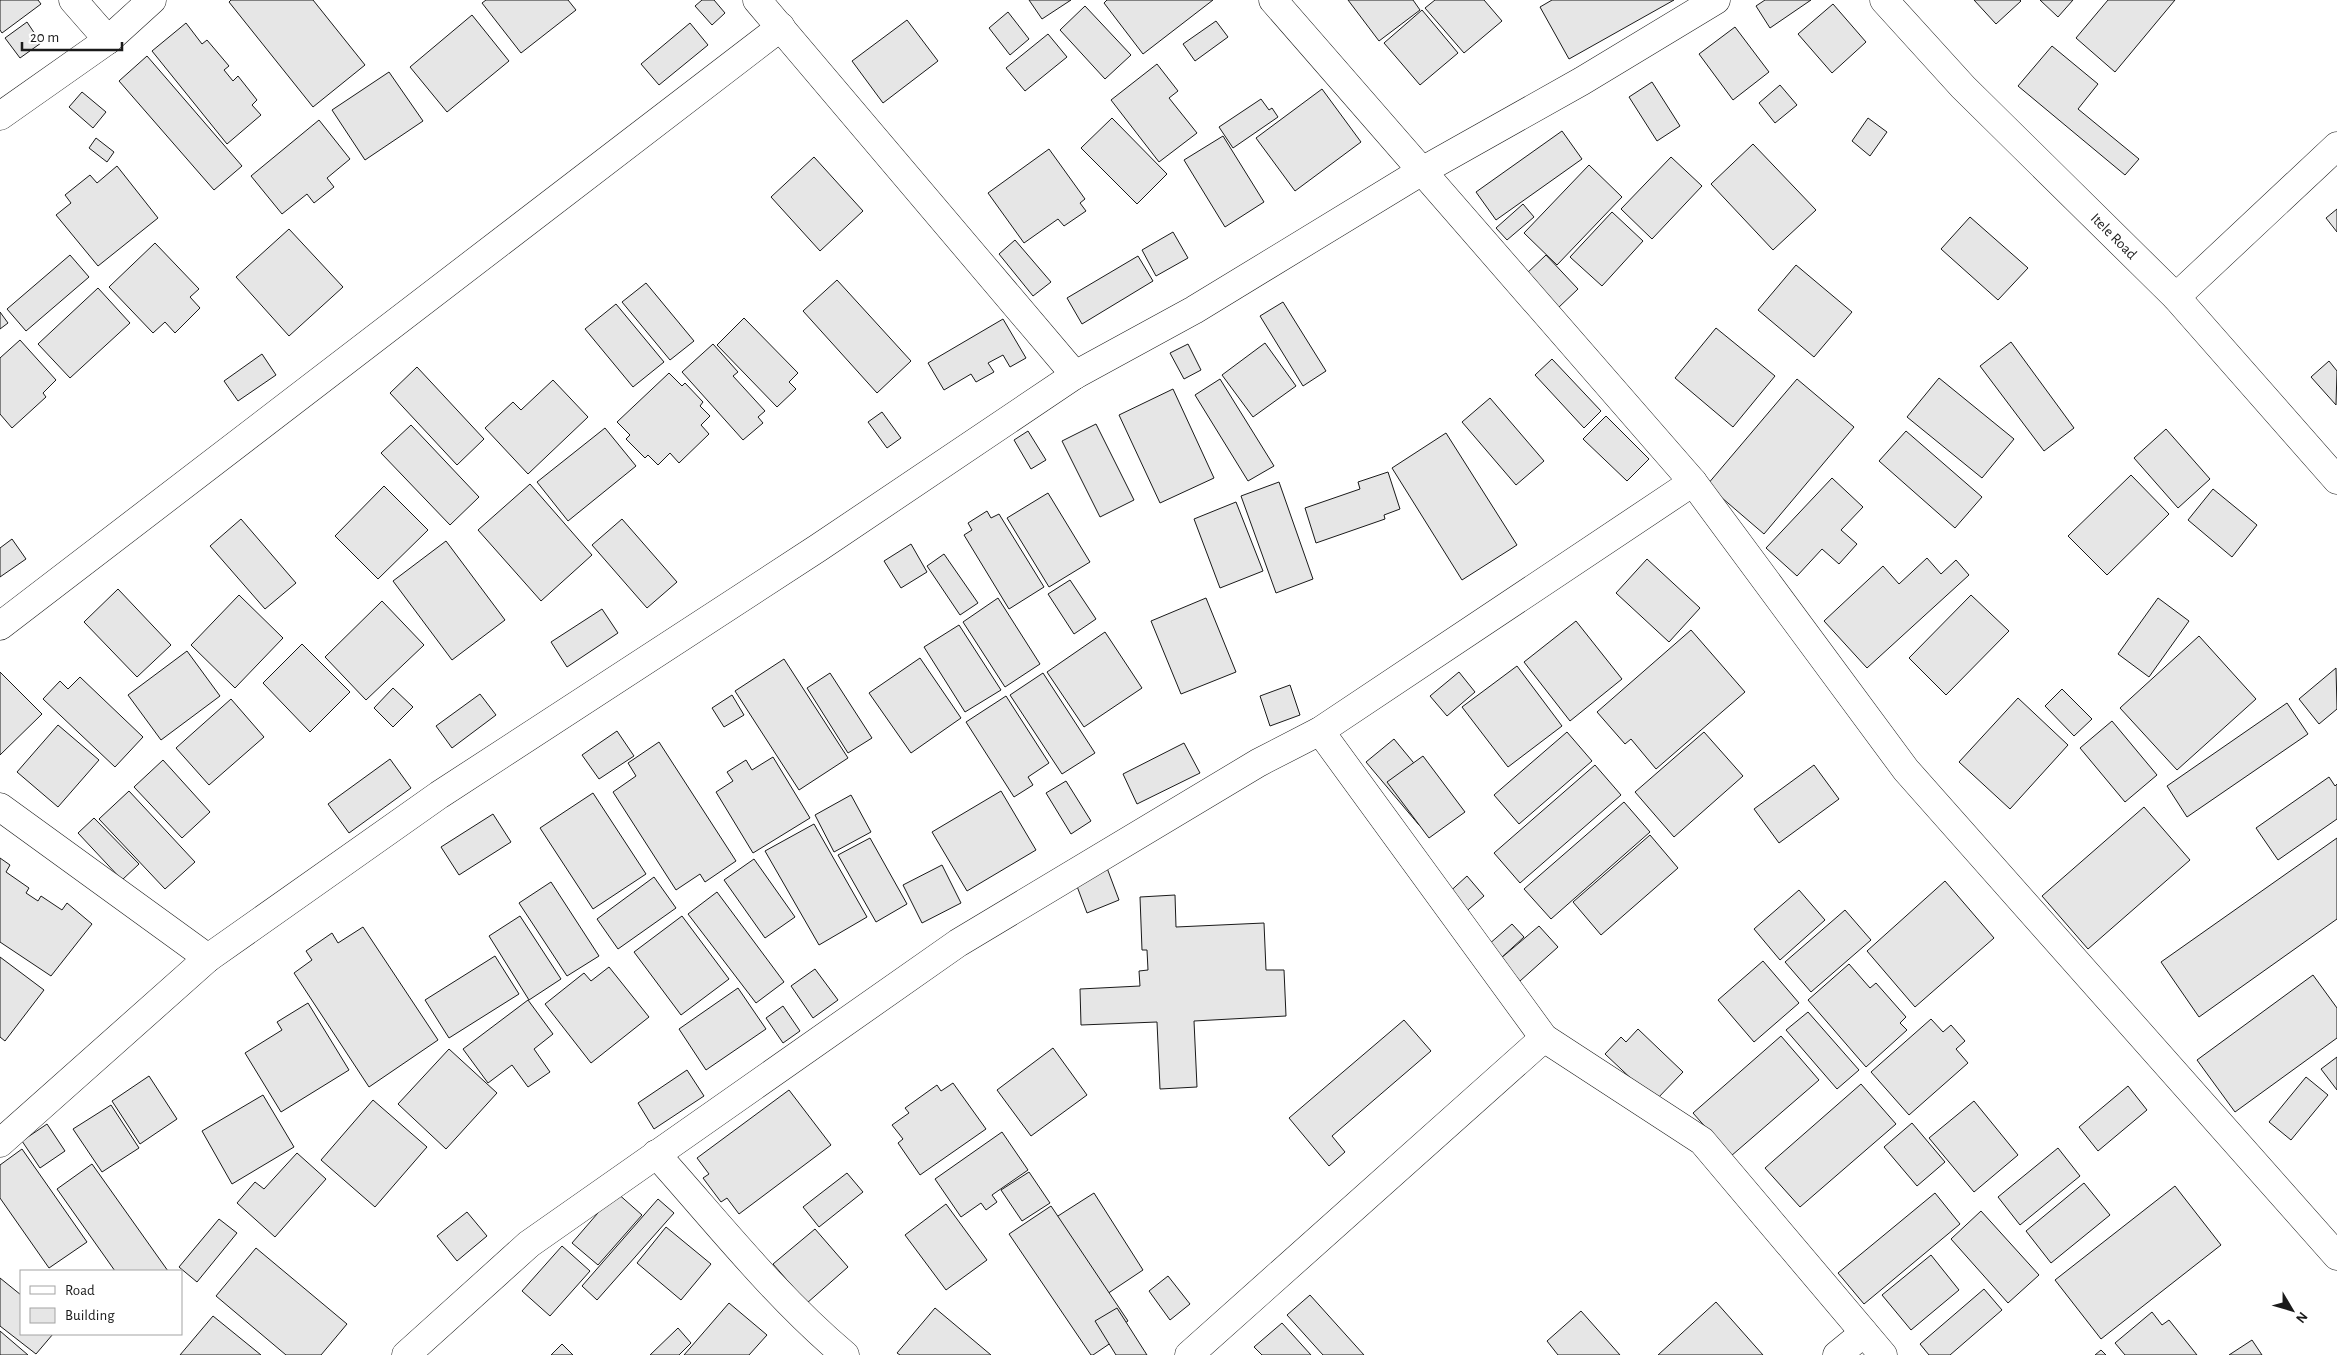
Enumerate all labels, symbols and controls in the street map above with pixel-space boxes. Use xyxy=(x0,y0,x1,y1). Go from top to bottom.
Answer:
scale bar xyxy=(22,20,122,52)
text: 20 m xyxy=(30,30,59,45)
street label: Itele Road xyxy=(2088,210,2140,262)
legend xyxy=(20,1270,182,1335)
text: Road xyxy=(65,1283,95,1298)
north arrow xyxy=(2267,1285,2317,1335)
text: Building xyxy=(65,1308,115,1323)
text: N xyxy=(2293,1309,2310,1326)

